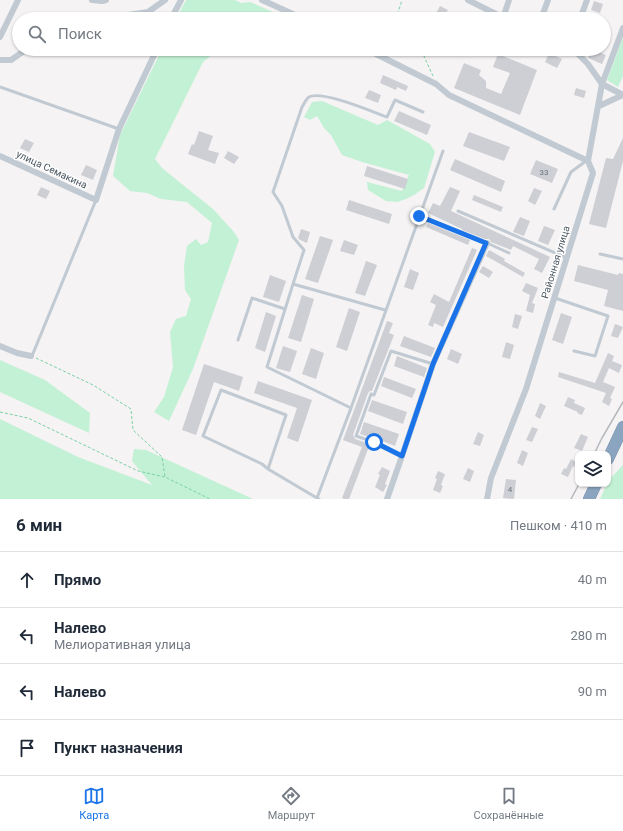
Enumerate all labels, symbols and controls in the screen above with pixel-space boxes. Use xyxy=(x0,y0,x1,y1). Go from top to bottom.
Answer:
search box xyxy=(12,12,611,56)
icon: search xyxy=(26,23,48,45)
text: Поиск xyxy=(58,25,102,43)
street label: улица Семакина xyxy=(15,148,89,191)
house number: 33 xyxy=(540,168,549,177)
route end xyxy=(410,207,428,225)
street label: Районная улица xyxy=(539,224,572,300)
route start xyxy=(365,433,383,451)
map controls xyxy=(575,451,611,487)
button: layers xyxy=(575,451,611,487)
house number: 4 xyxy=(508,485,513,494)
text: 6 мин xyxy=(16,515,62,535)
text: Пешком · 410 m xyxy=(510,518,607,533)
icon: ahead xyxy=(16,569,38,591)
text: Прямо xyxy=(54,571,101,589)
text: 40 m xyxy=(578,572,607,587)
text: Налево xyxy=(54,619,106,637)
icon: left xyxy=(16,625,38,647)
text: 280 m xyxy=(570,628,607,643)
text: Мелиоративная улица xyxy=(54,637,191,652)
icon: left xyxy=(16,681,38,703)
text: Налево xyxy=(54,683,106,701)
text: 90 m xyxy=(578,684,607,699)
icon: arrive xyxy=(16,737,38,759)
text: Пункт назначения xyxy=(54,739,183,757)
tab: Карта xyxy=(79,785,109,822)
tab: Маршрут xyxy=(268,785,315,822)
tab: Сохранённые xyxy=(474,785,544,822)

